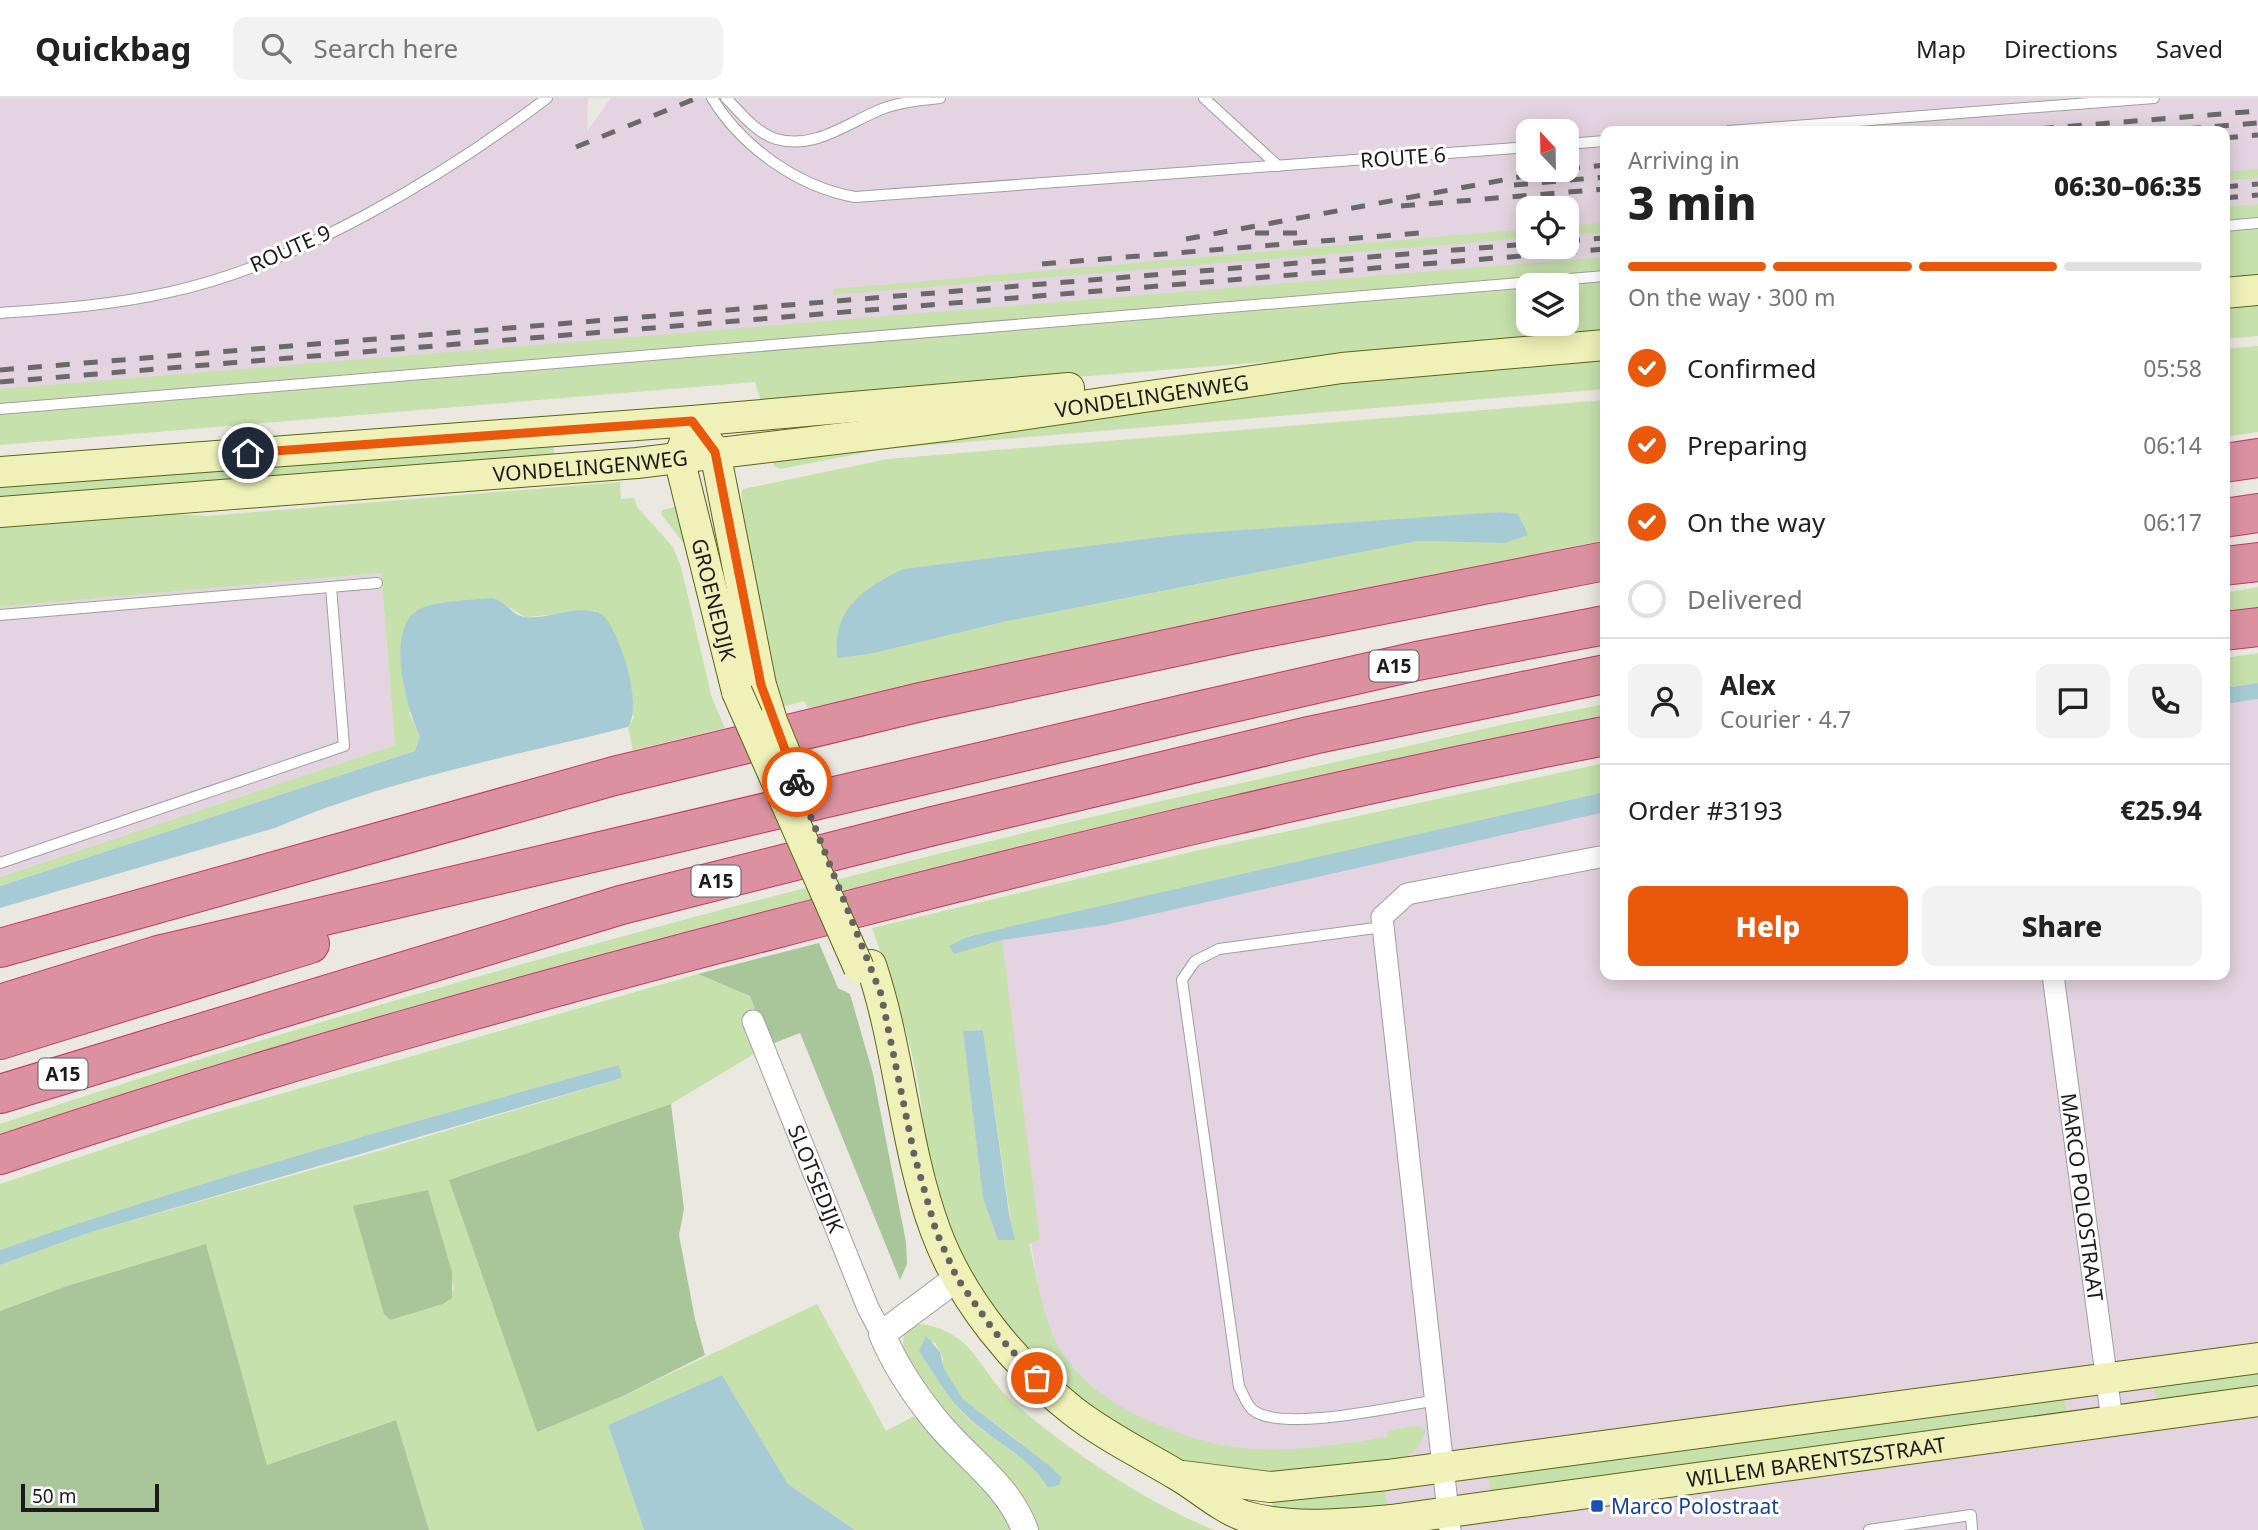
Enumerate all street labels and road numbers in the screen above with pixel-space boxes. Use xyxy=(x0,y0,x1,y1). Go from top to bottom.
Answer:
street label: ROUTE 6 xyxy=(1359,140,1447,174)
street label: ROUTE 9 xyxy=(245,218,335,278)
street label: VONDELINGENWEG xyxy=(1053,368,1250,424)
street label: VONDELINGENWEG xyxy=(492,443,689,488)
street label: GROENEDIJK xyxy=(685,536,743,664)
road number: A15 xyxy=(1370,650,1418,681)
road number: A15 xyxy=(692,866,740,896)
road number: A15 xyxy=(38,1058,88,1090)
street label: MARCO POLOSTRAAT xyxy=(2055,1091,2110,1303)
street label: SLOTSEDIJK xyxy=(782,1121,850,1237)
street label: WILLEM BARENTSZSTRAAT xyxy=(1685,1430,1948,1493)

